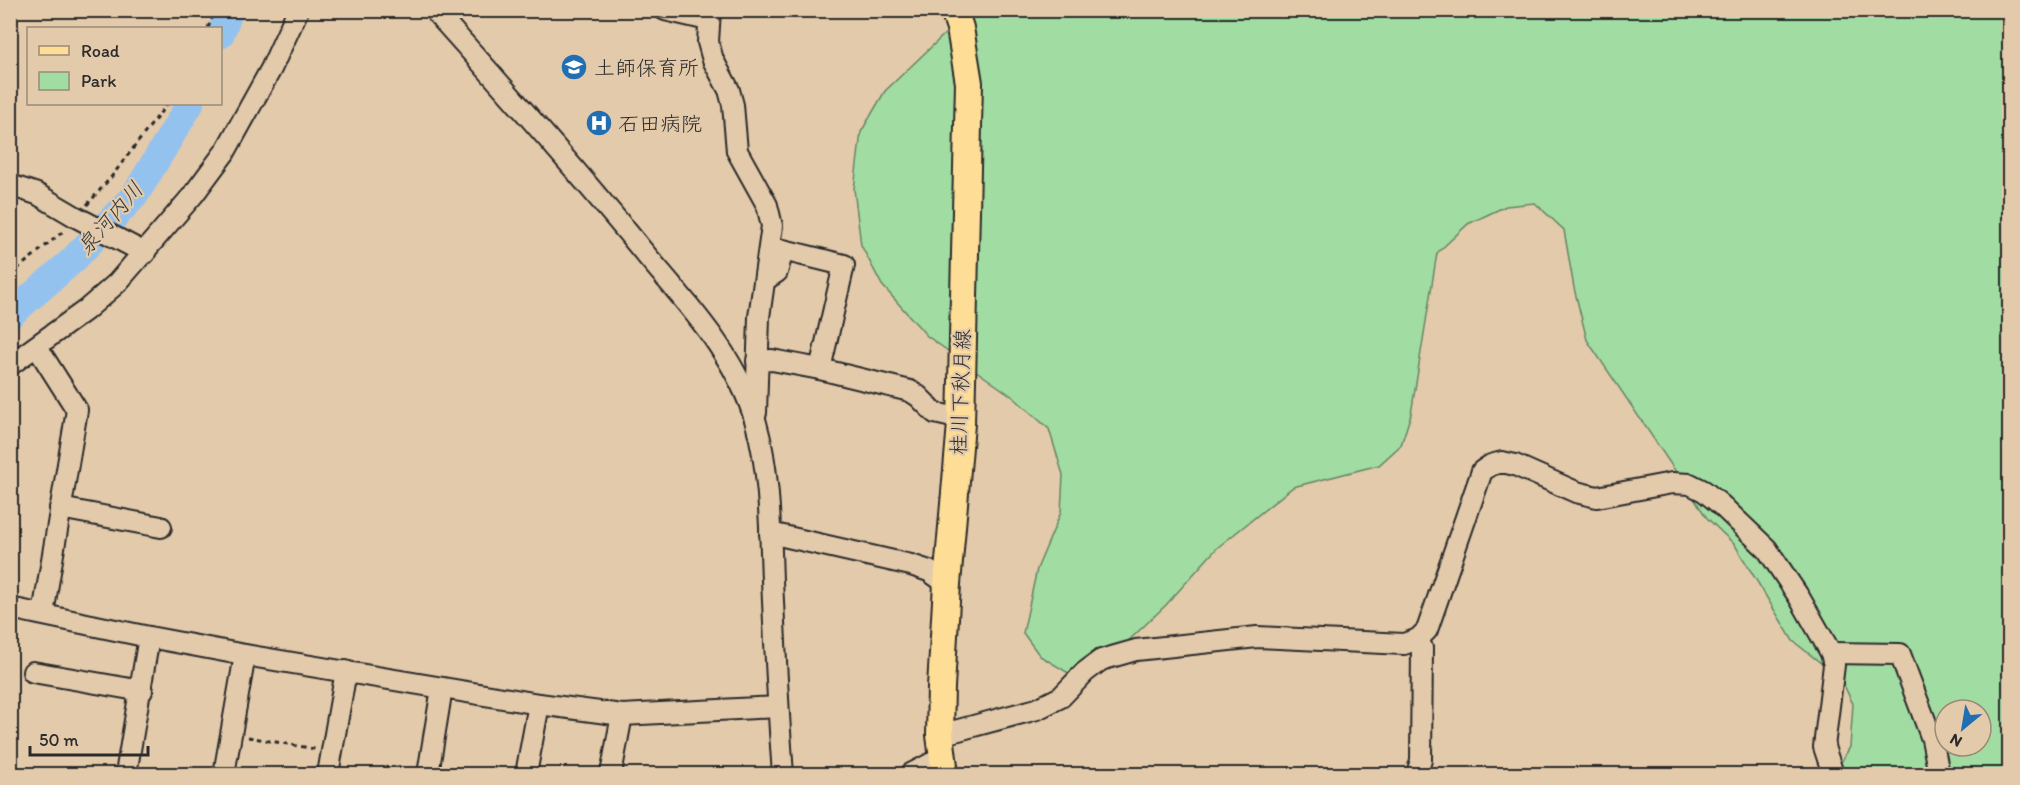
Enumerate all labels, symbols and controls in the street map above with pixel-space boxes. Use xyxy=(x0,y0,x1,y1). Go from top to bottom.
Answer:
legend xyxy=(27,27,222,105)
text: Road xyxy=(81,40,120,62)
school or university icon: 土師保育所 xyxy=(559,52,589,82)
place label: 土師保育所 xyxy=(594,55,699,80)
text: Park xyxy=(81,70,116,92)
hospital icon: 石田病院 xyxy=(584,108,614,138)
place label: 石田病院 xyxy=(618,111,702,136)
water label: 泉河内川 xyxy=(71,176,149,260)
street label: 桂川下秋月線 xyxy=(945,329,975,455)
north arrow xyxy=(1933,698,1993,758)
scale bar xyxy=(30,719,148,757)
text: 50 m xyxy=(39,729,79,751)
text: N xyxy=(1946,730,1965,751)

